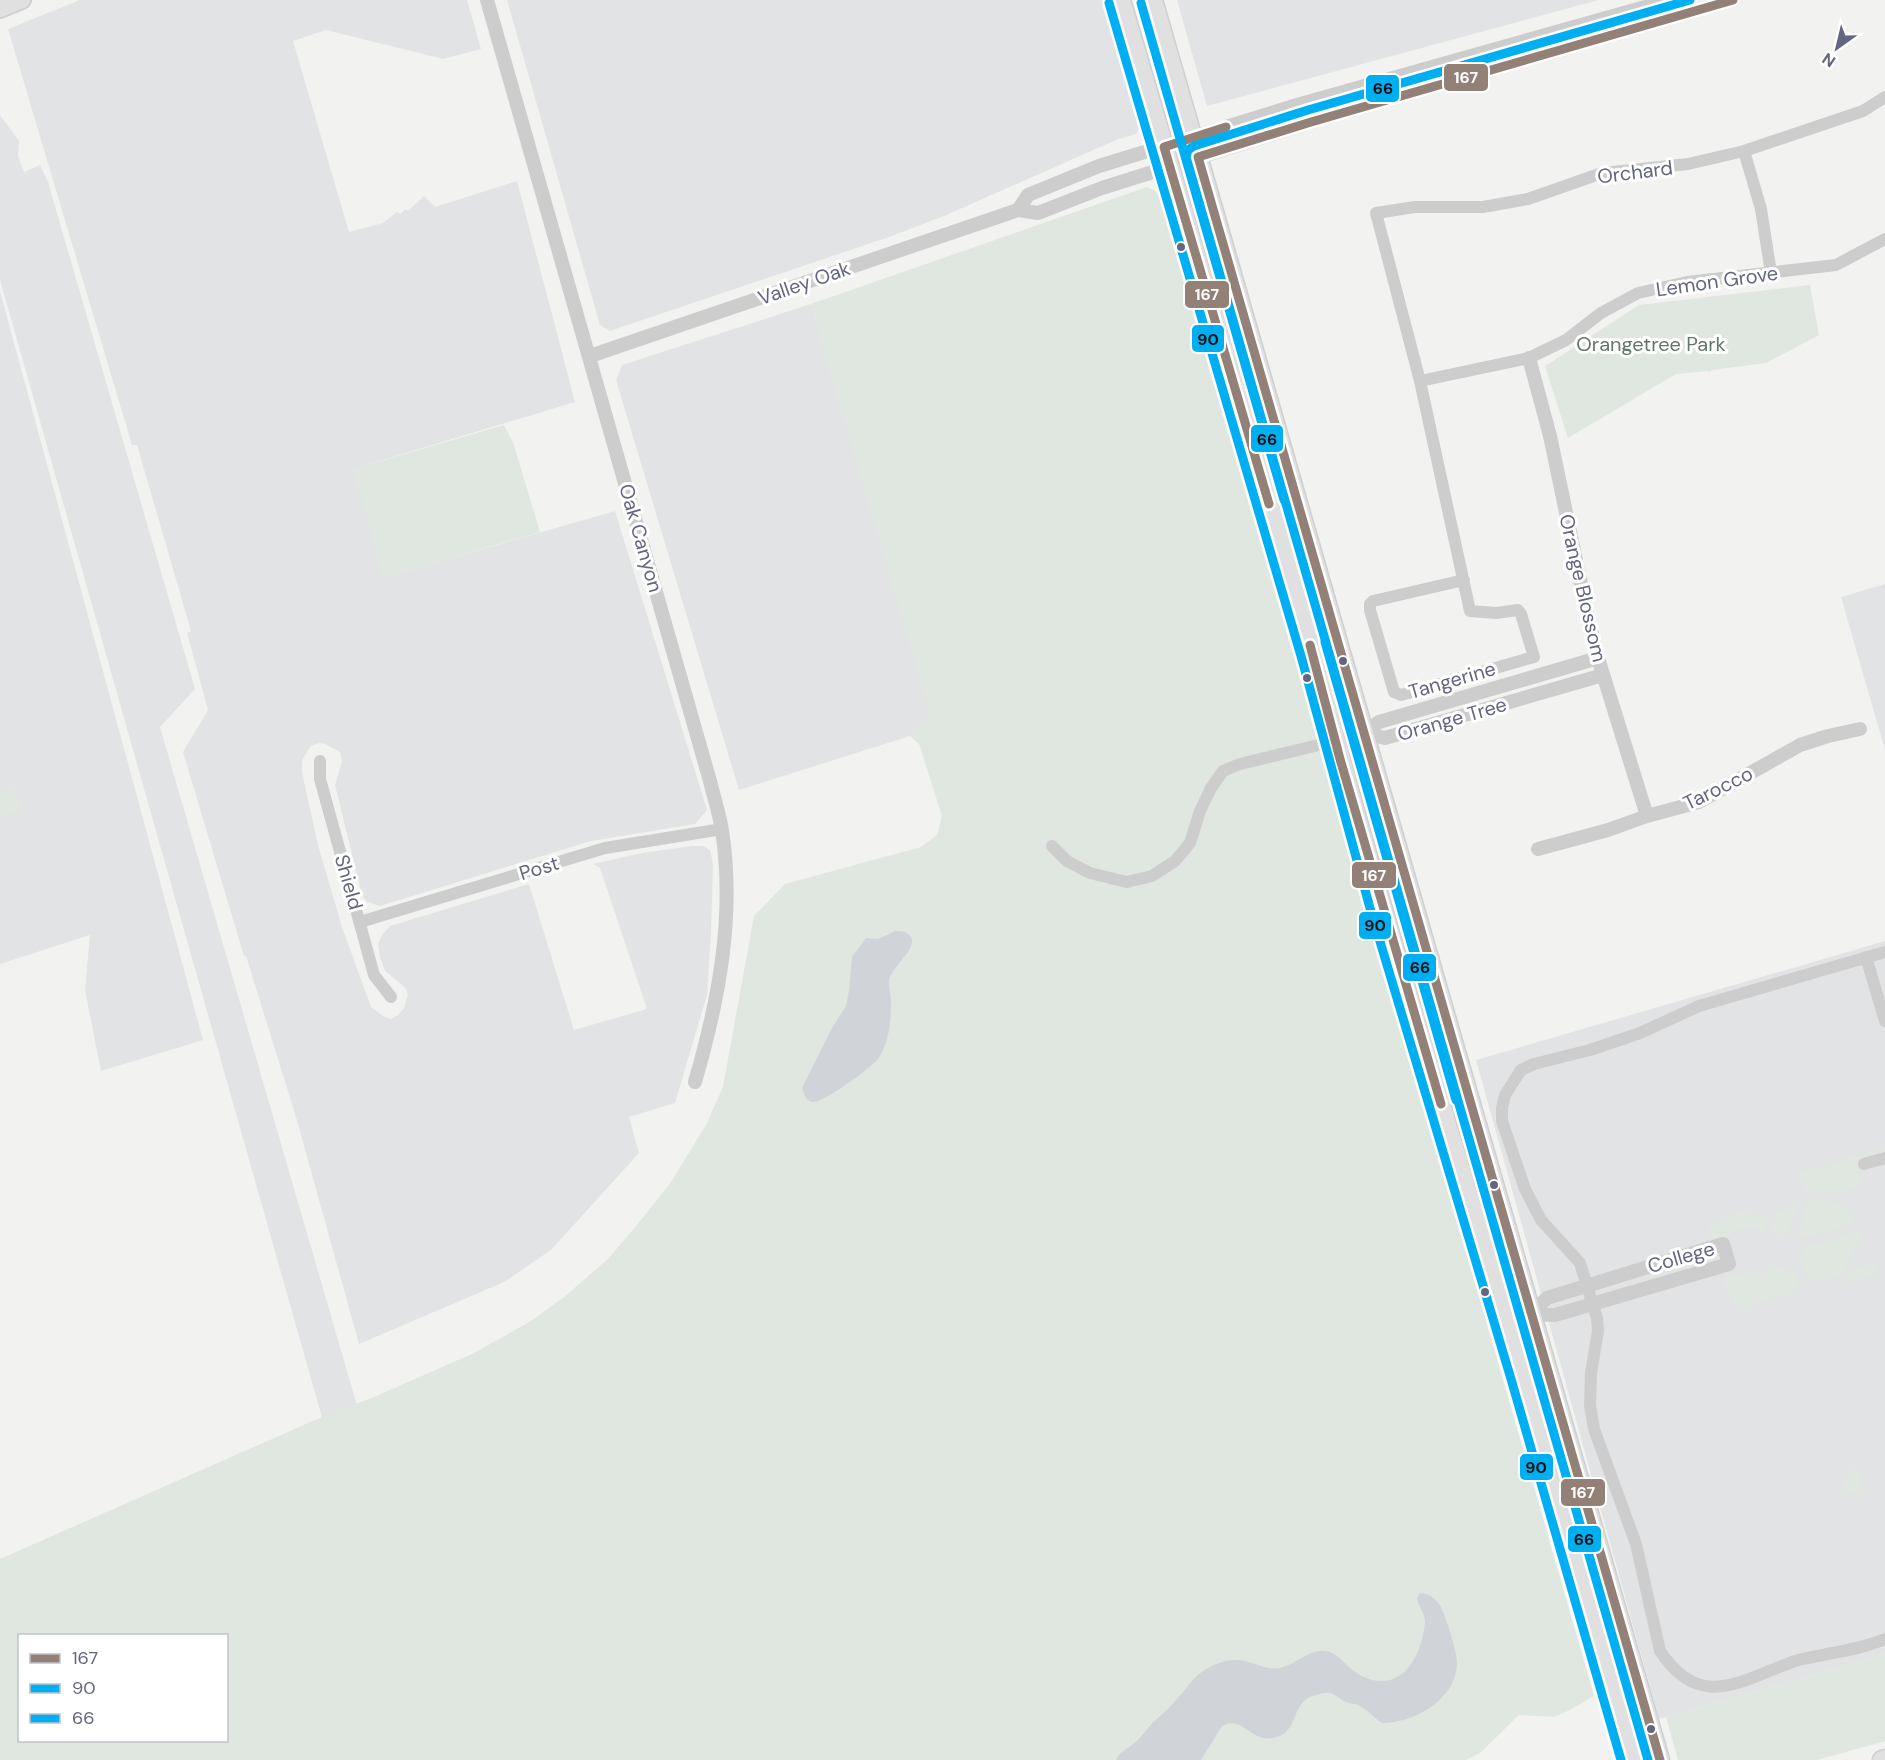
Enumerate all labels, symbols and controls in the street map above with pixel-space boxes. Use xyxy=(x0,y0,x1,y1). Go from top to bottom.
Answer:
north arrow xyxy=(1807,18,1867,78)
text: N xyxy=(1818,48,1840,72)
line badge: 167 xyxy=(1443,63,1489,92)
text: 167 xyxy=(1454,67,1479,88)
line badge: 66 xyxy=(1365,74,1400,103)
text: 66 xyxy=(1373,78,1393,99)
street label: Orchard xyxy=(1596,154,1674,190)
unlabelled marker xyxy=(1175,241,1187,253)
street label: Valley Oak xyxy=(754,255,854,311)
street label: Lemon Grove xyxy=(1654,260,1780,302)
line badge: 167 xyxy=(1184,280,1230,309)
text: 167 xyxy=(1195,284,1220,305)
line badge: 90 xyxy=(1191,324,1225,353)
text: 90 xyxy=(1197,329,1219,350)
park label: Orangetree Park xyxy=(1576,331,1726,357)
line badge: 66 xyxy=(1250,424,1284,453)
text: 66 xyxy=(1257,429,1277,450)
street label: Oak Canyon xyxy=(613,481,669,595)
street label: Orange Blossom xyxy=(1553,512,1613,664)
unlabelled marker xyxy=(1337,655,1349,667)
street label: Tangerine xyxy=(1406,655,1498,705)
unlabelled marker xyxy=(1301,672,1313,684)
street label: Orange Tree xyxy=(1394,691,1510,747)
street label: Tarocco xyxy=(1679,760,1757,816)
street label: Post xyxy=(516,850,562,886)
street label: Shield xyxy=(329,851,369,913)
line badge: 167 xyxy=(1351,861,1397,889)
text: 167 xyxy=(1362,865,1387,886)
line badge: 90 xyxy=(1358,911,1392,940)
text: 90 xyxy=(1364,915,1386,936)
line badge: 66 xyxy=(1402,953,1437,982)
text: 66 xyxy=(1410,957,1430,978)
unlabelled marker xyxy=(1488,1179,1500,1191)
street label: College xyxy=(1644,1235,1718,1279)
unlabelled marker xyxy=(1479,1286,1491,1298)
line badge: 90 xyxy=(1519,1453,1554,1481)
text: 90 xyxy=(1525,1457,1547,1478)
line badge: 167 xyxy=(1560,1478,1606,1507)
text: 167 xyxy=(1571,1482,1596,1503)
line badge: 66 xyxy=(1567,1525,1602,1553)
text: 66 xyxy=(1574,1529,1594,1550)
legend xyxy=(18,1634,228,1742)
text: 167 xyxy=(72,1646,98,1670)
text: 90 xyxy=(72,1676,96,1700)
text: 66 xyxy=(72,1706,95,1730)
unlabelled marker xyxy=(1645,1723,1657,1735)

